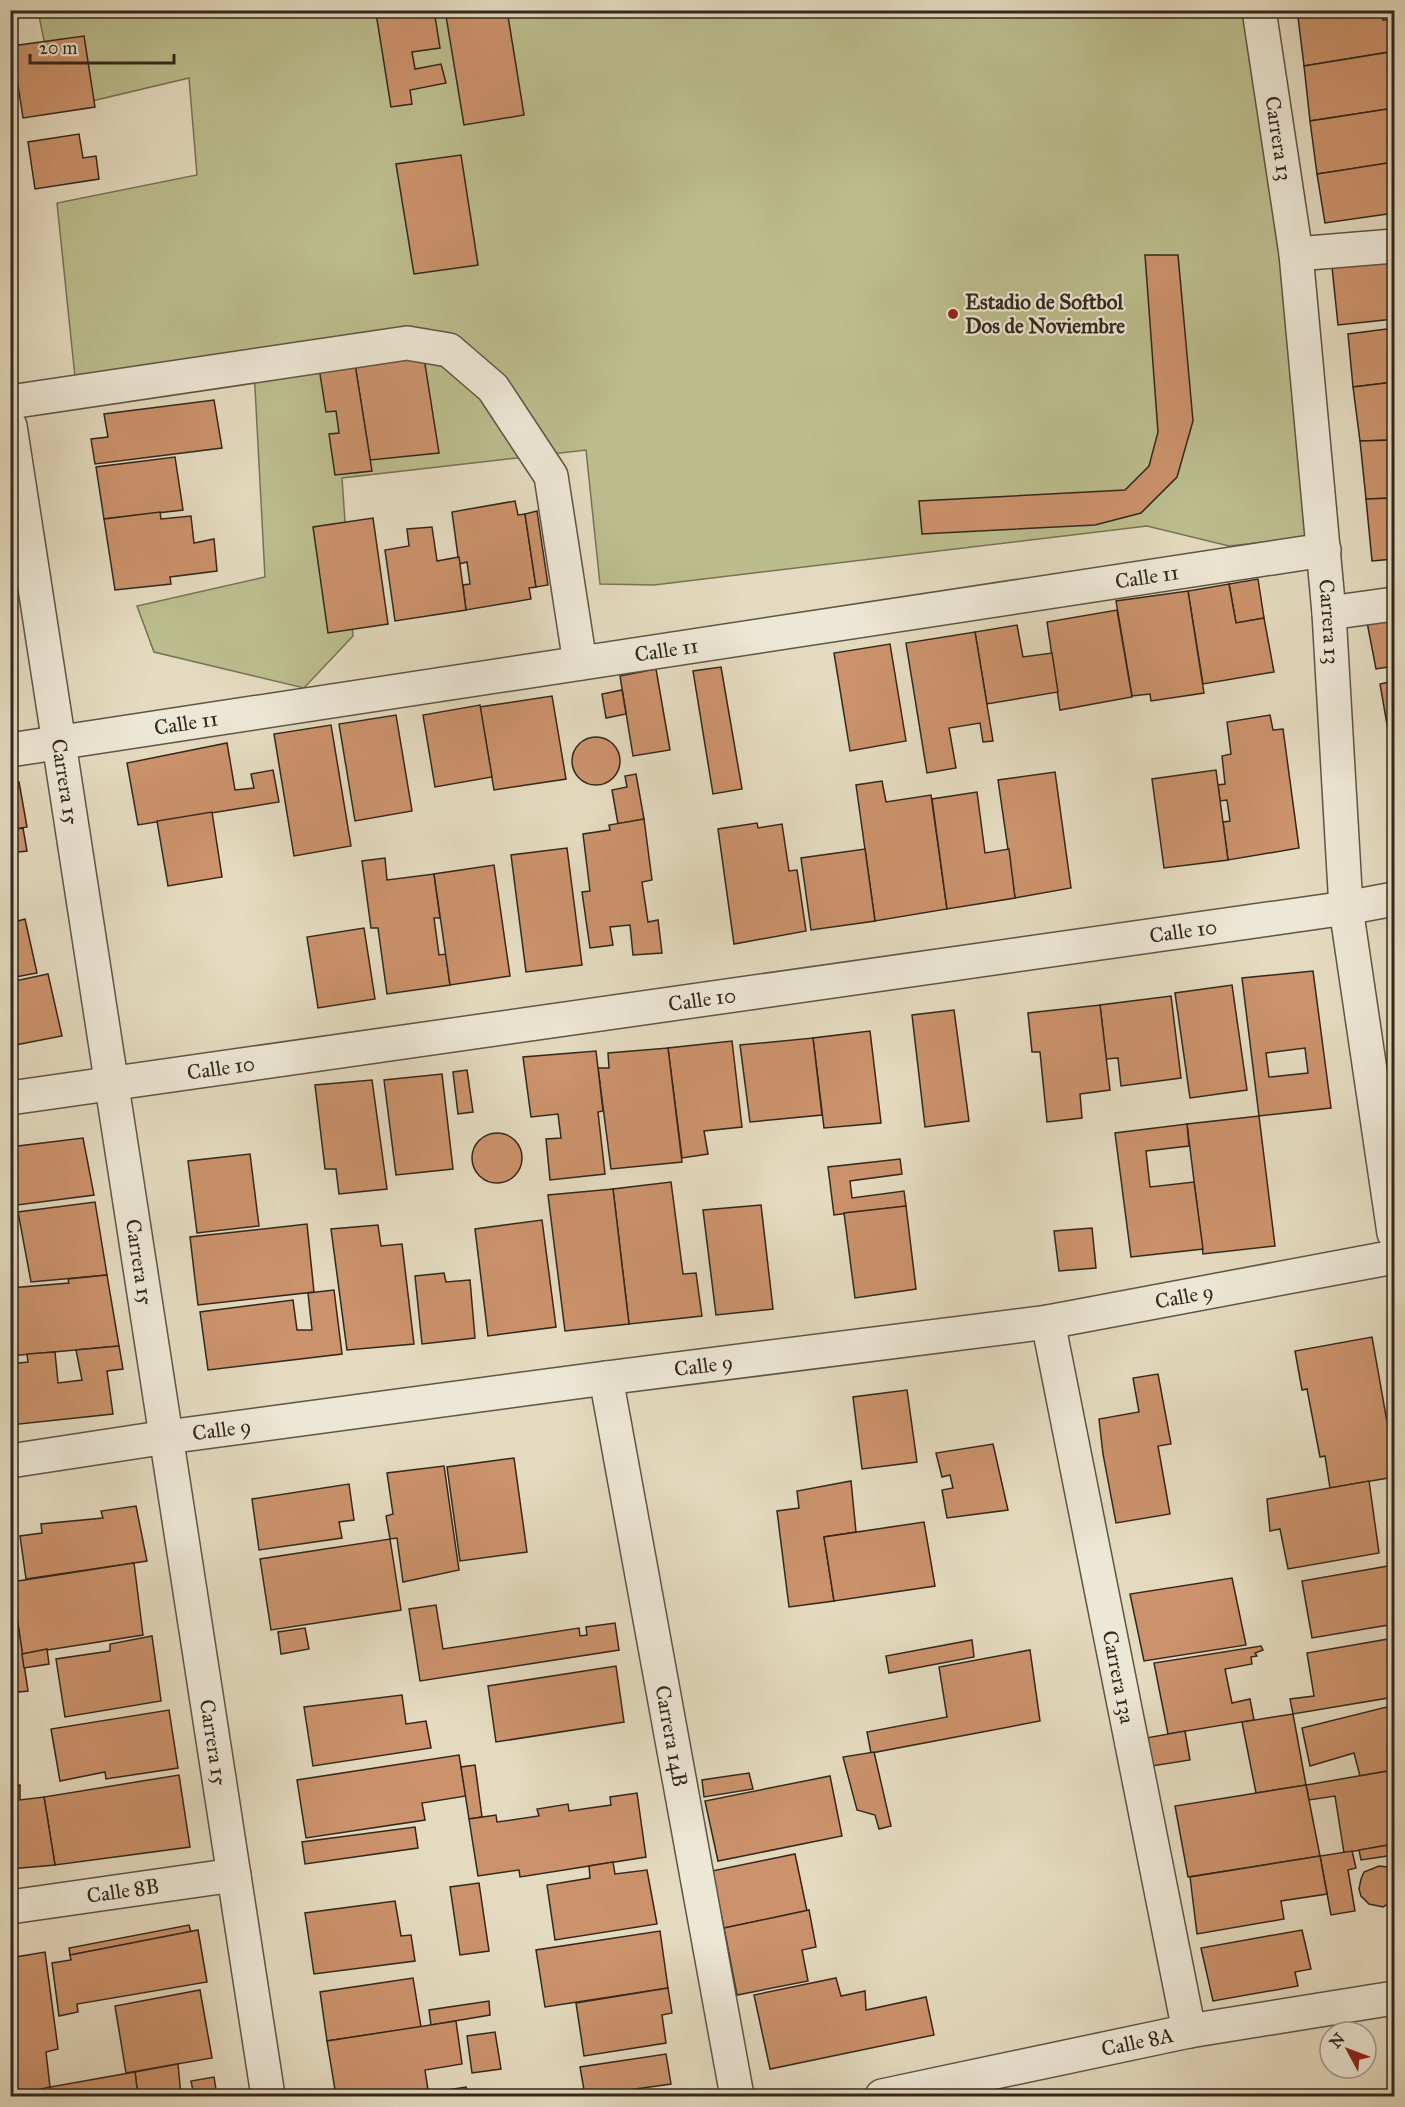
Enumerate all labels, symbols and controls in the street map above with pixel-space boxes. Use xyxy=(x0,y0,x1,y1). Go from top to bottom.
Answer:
scale bar xyxy=(30,27,174,65)
text: 20 m xyxy=(39,37,77,59)
street label: Carrera 13 xyxy=(1259,94,1298,183)
place label: Estadio de Softbol Dos de Noviembre xyxy=(965,289,1125,339)
marker: Estadio de Softbol Dos de Noviembre xyxy=(946,307,960,321)
street label: Calle 11 xyxy=(1113,559,1181,595)
street label: Carrera 13 xyxy=(1313,578,1345,665)
street label: Calle 11 xyxy=(633,632,700,668)
street label: Calle 11 xyxy=(152,706,220,741)
street label: Carrera 15 xyxy=(45,737,84,827)
street label: Calle 10 xyxy=(1148,913,1219,949)
street label: Calle 10 xyxy=(666,982,738,1017)
street label: Calle 10 xyxy=(185,1050,256,1086)
street label: Carrera 15 xyxy=(120,1217,159,1307)
street label: Calle 9 xyxy=(1153,1278,1216,1315)
street label: Calle 9 xyxy=(673,1349,734,1382)
street label: Calle 9 xyxy=(191,1413,253,1446)
street label: Carrera 13a xyxy=(1097,1628,1141,1726)
street label: Carrera 14B xyxy=(649,1683,693,1789)
street label: Carrera 15 xyxy=(194,1698,233,1787)
street label: Calle 8B xyxy=(85,1873,161,1909)
north arrow xyxy=(1318,2020,1378,2080)
street label: Calle 8A xyxy=(1099,2022,1176,2062)
text: N xyxy=(1325,2029,1349,2052)

